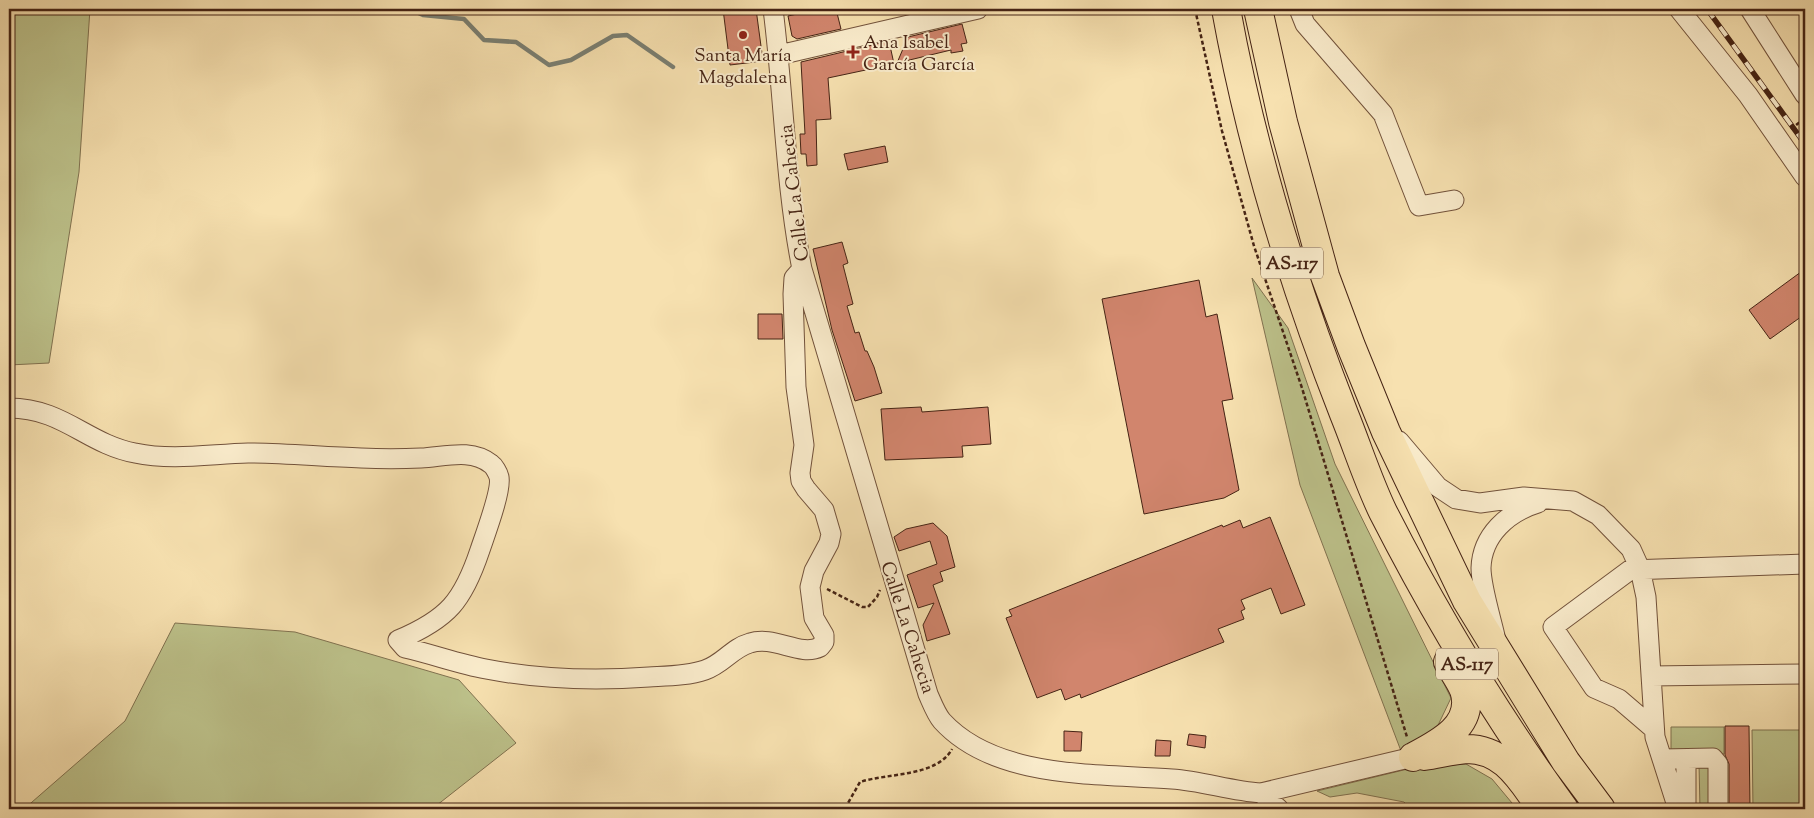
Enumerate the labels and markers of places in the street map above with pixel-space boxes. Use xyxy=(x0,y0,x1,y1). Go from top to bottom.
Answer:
marker: Santa María Magdalena xyxy=(737,29,749,41)
place label: Ana Isabel García García xyxy=(863,30,975,79)
place label: Santa María Magdalena xyxy=(694,43,792,92)
marker: Ana Isabel García García xyxy=(847,46,859,58)

